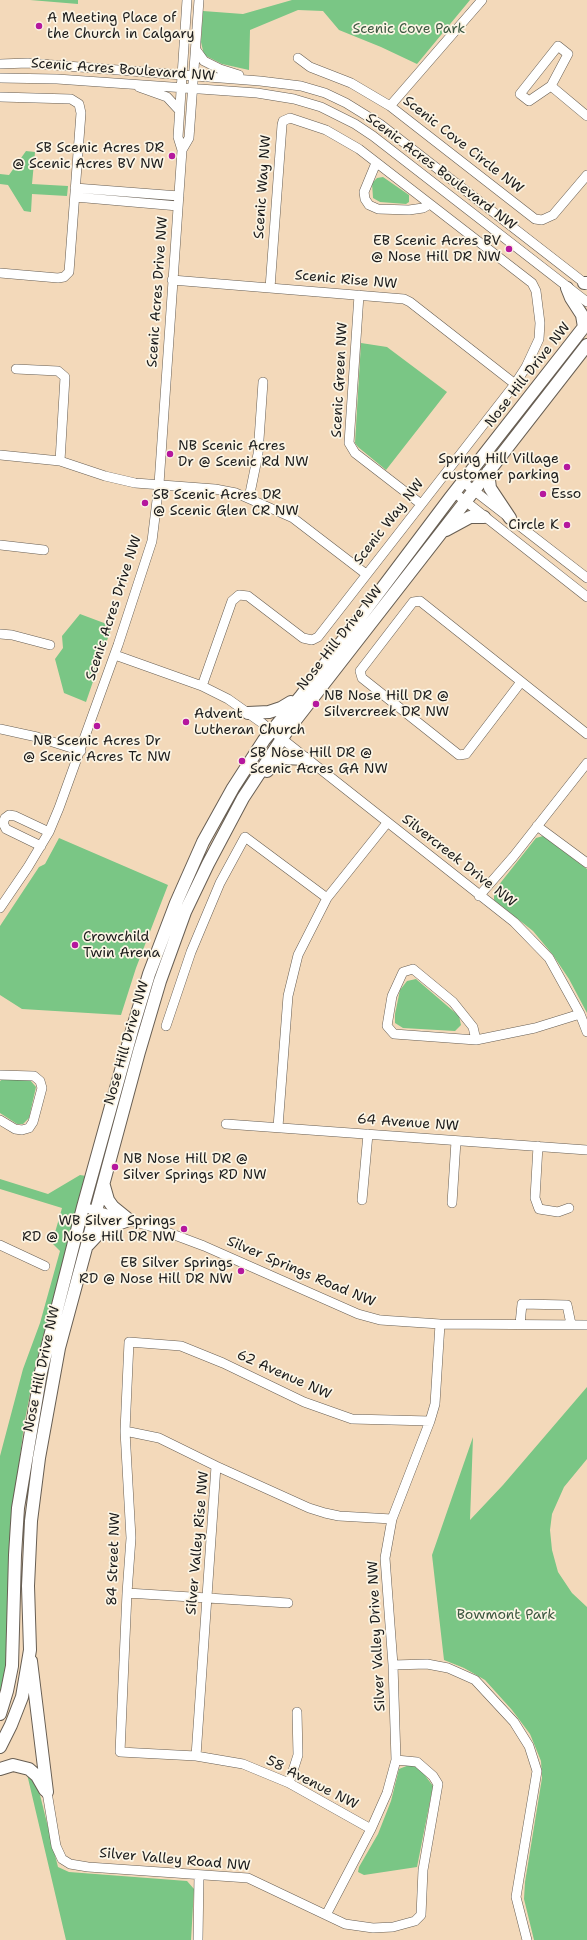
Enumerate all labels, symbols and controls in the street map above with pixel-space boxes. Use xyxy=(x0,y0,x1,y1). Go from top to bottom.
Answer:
place label: A Meeting Place of the Church in Calgary xyxy=(47,10,195,42)
marker: A Meeting Place of the Church in Calgary xyxy=(34,21,44,31)
park label: Scenic Cove Park xyxy=(353,21,465,37)
street label: Scenic Acres Boulevard NW xyxy=(30,55,216,85)
street label: Scenic Cove Circle NW xyxy=(399,93,527,197)
street label: Scenic Acres Boulevard NW xyxy=(362,110,520,234)
street label: Scenic Way NW xyxy=(251,134,275,240)
place label: SB Scenic Acres DR @ Scenic Acres BV NW xyxy=(12,140,164,172)
marker: SB Scenic Acres DR @ Scenic Acres BV NW xyxy=(167,151,177,161)
street label: Scenic Acres Drive NW xyxy=(144,216,172,368)
place label: EB Scenic Acres BV @ Nose Hill DR NW xyxy=(371,233,501,266)
marker: EB Scenic Acres BV @ Nose Hill DR NW xyxy=(504,244,514,254)
street label: Scenic Rise NW xyxy=(294,267,398,293)
street label: Nose Hill Drive NW xyxy=(482,319,574,431)
street label: Scenic Green NW xyxy=(329,322,351,438)
place label: NB Scenic Acres Dr @ Scenic Rd NW xyxy=(178,438,309,470)
marker: NB Scenic Acres Dr @ Scenic Rd NW xyxy=(165,449,175,459)
place label: Spring Hill Village customer parking xyxy=(438,451,559,484)
marker: Spring Hill Village customer parking xyxy=(562,462,572,472)
street label: Scenic Way NW xyxy=(350,476,428,568)
place label: Esso xyxy=(551,486,581,502)
place label: SB Scenic Acres DR @ Scenic Glen CR NW xyxy=(153,487,299,520)
marker: Esso xyxy=(538,489,548,499)
marker: SB Scenic Acres DR @ Scenic Glen CR NW xyxy=(140,498,150,508)
place label: Circle K xyxy=(508,517,559,533)
marker: Circle K xyxy=(562,520,572,530)
street label: Scenic Acres Drive NW xyxy=(83,533,145,683)
street label: Nose Hill Drive NW xyxy=(294,582,386,694)
place label: NB Nose Hill DR @ Silvercreek DR NW xyxy=(324,688,449,720)
marker: NB Nose Hill DR @ Silvercreek DR NW xyxy=(311,699,321,709)
place label: Advent Lutheran Church xyxy=(194,706,305,738)
marker: Advent Lutheran Church xyxy=(181,717,191,727)
marker: NB Scenic Acres Dr @ Scenic Acres Tc NW xyxy=(92,721,102,731)
place label: NB Scenic Acres Dr @ Scenic Acres Tc NW xyxy=(23,733,171,766)
place label: SB Nose Hill DR @ Scenic Acres GA NW xyxy=(250,745,388,778)
marker: SB Nose Hill DR @ Scenic Acres GA NW xyxy=(237,756,247,766)
street label: Silvercreek Drive NW xyxy=(398,811,520,911)
place label: Crowchild Twin Arena xyxy=(83,929,160,962)
marker: Crowchild Twin Arena xyxy=(70,940,80,950)
street label: Nose Hill Drive NW xyxy=(101,979,153,1107)
street label: 64 Avenue NW xyxy=(356,1111,460,1135)
place label: NB Nose Hill DR @ Silver Springs RD NW xyxy=(123,1151,267,1184)
marker: NB Nose Hill DR @ Silver Springs RD NW xyxy=(110,1162,120,1172)
place label: WB Silver Springs RD @ Nose Hill DR NW xyxy=(22,1213,176,1246)
marker: WB Silver Springs RD @ Nose Hill DR NW xyxy=(179,1224,189,1234)
street label: Silver Springs Road NW xyxy=(224,1233,378,1311)
place label: EB Silver Springs RD @ Nose Hill DR NW xyxy=(79,1255,233,1288)
marker: EB Silver Springs RD @ Nose Hill DR NW xyxy=(236,1266,246,1276)
street label: Nose Hill Drive NW xyxy=(20,1304,64,1434)
street label: 62 Avenue NW xyxy=(234,1347,334,1403)
street label: Silver Valley Rise NW xyxy=(183,1470,213,1616)
street label: 84 Street NW xyxy=(104,1512,124,1606)
street label: Silver Valley Drive NW xyxy=(365,1560,389,1712)
park label: Bowmont Park xyxy=(457,1607,555,1623)
street label: 58 Avenue NW xyxy=(263,1753,361,1813)
street label: Silver Valley Road NW xyxy=(99,1845,251,1875)

